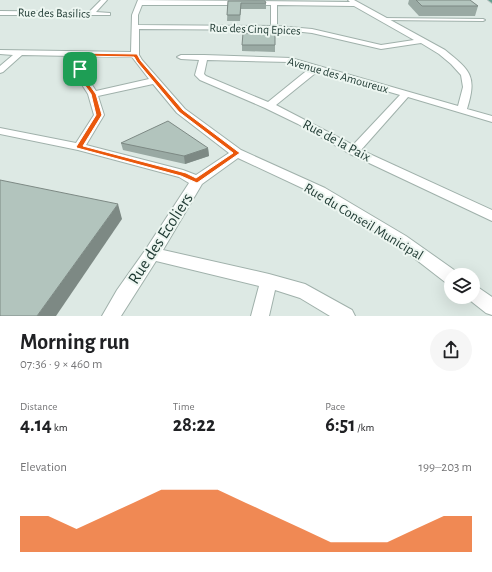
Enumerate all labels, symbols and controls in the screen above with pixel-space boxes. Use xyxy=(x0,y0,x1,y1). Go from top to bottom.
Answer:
street label: Rue des Basilics xyxy=(18,6,90,20)
street label: Rue des Cinq Epices xyxy=(209,21,301,37)
pin xyxy=(63,52,97,86)
street label: Avenue des Amoureux xyxy=(286,55,390,95)
icon: arrive xyxy=(69,58,91,80)
street label: Rue de la Paix xyxy=(300,117,373,165)
street label: Rue du Conseil Municipal xyxy=(302,181,425,263)
street label: Rue des Ecoliers xyxy=(125,190,196,287)
map controls xyxy=(444,268,480,304)
button: layers xyxy=(444,268,480,304)
button: share xyxy=(430,329,472,371)
text: Morning run xyxy=(20,331,130,353)
text: 07:36 · 9 × 460 m xyxy=(20,358,102,371)
text: Distance xyxy=(20,401,57,412)
text: Time xyxy=(173,401,195,412)
text: Pace xyxy=(325,401,345,412)
text: 4.14 xyxy=(20,415,52,435)
text: 28:22 xyxy=(173,415,215,435)
text: 6:51 xyxy=(325,415,355,435)
text: km xyxy=(52,422,68,433)
text: /km xyxy=(355,422,374,433)
text: Elevation xyxy=(20,461,67,474)
text: 199–203 m xyxy=(418,461,472,474)

